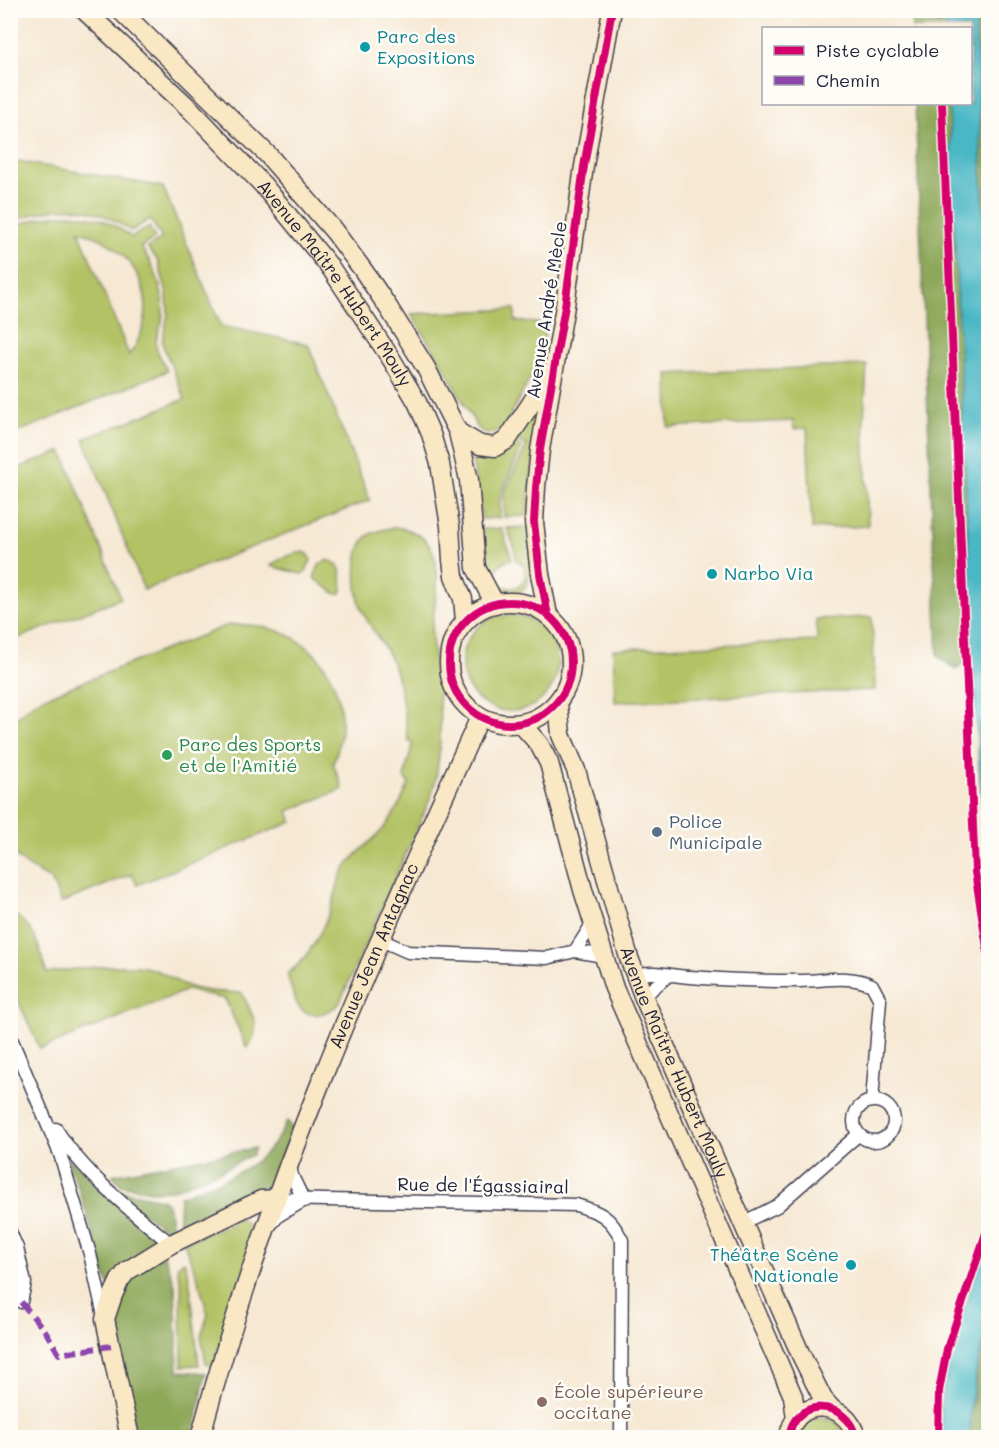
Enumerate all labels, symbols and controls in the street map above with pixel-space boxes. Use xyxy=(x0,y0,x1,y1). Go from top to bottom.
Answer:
place label: Parc des Expositions xyxy=(377,24,475,69)
legend xyxy=(762,27,972,105)
text: Piste cyclable xyxy=(816,38,940,62)
marker: Parc des Expositions xyxy=(358,40,372,54)
text: Chemin xyxy=(816,68,880,92)
street label: Avenue Maître Hubert Mouly xyxy=(252,174,418,391)
street label: Avenue André Mècle xyxy=(520,219,572,400)
place label: Narbo Via xyxy=(724,561,814,585)
marker: Narbo Via xyxy=(705,567,719,581)
place label: Parc des Sports et de l'Amitié xyxy=(179,732,321,777)
marker: Parc des Sports et de l'Amitié xyxy=(160,748,174,762)
place label: Police Municipale xyxy=(669,809,763,854)
marker: Police Municipale xyxy=(650,825,664,839)
street label: Avenue Jean Antagnac xyxy=(323,859,424,1052)
street label: Avenue Maître Hubert Mouly xyxy=(615,943,735,1182)
street label: Rue de l'Égassiairal xyxy=(397,1172,569,1198)
place label: Théâtre Scène Nationale xyxy=(710,1242,839,1287)
marker: Théâtre Scène Nationale xyxy=(844,1258,858,1272)
place label: École supérieure occitane xyxy=(554,1379,704,1424)
marker: École supérieure occitane xyxy=(535,1395,549,1409)

